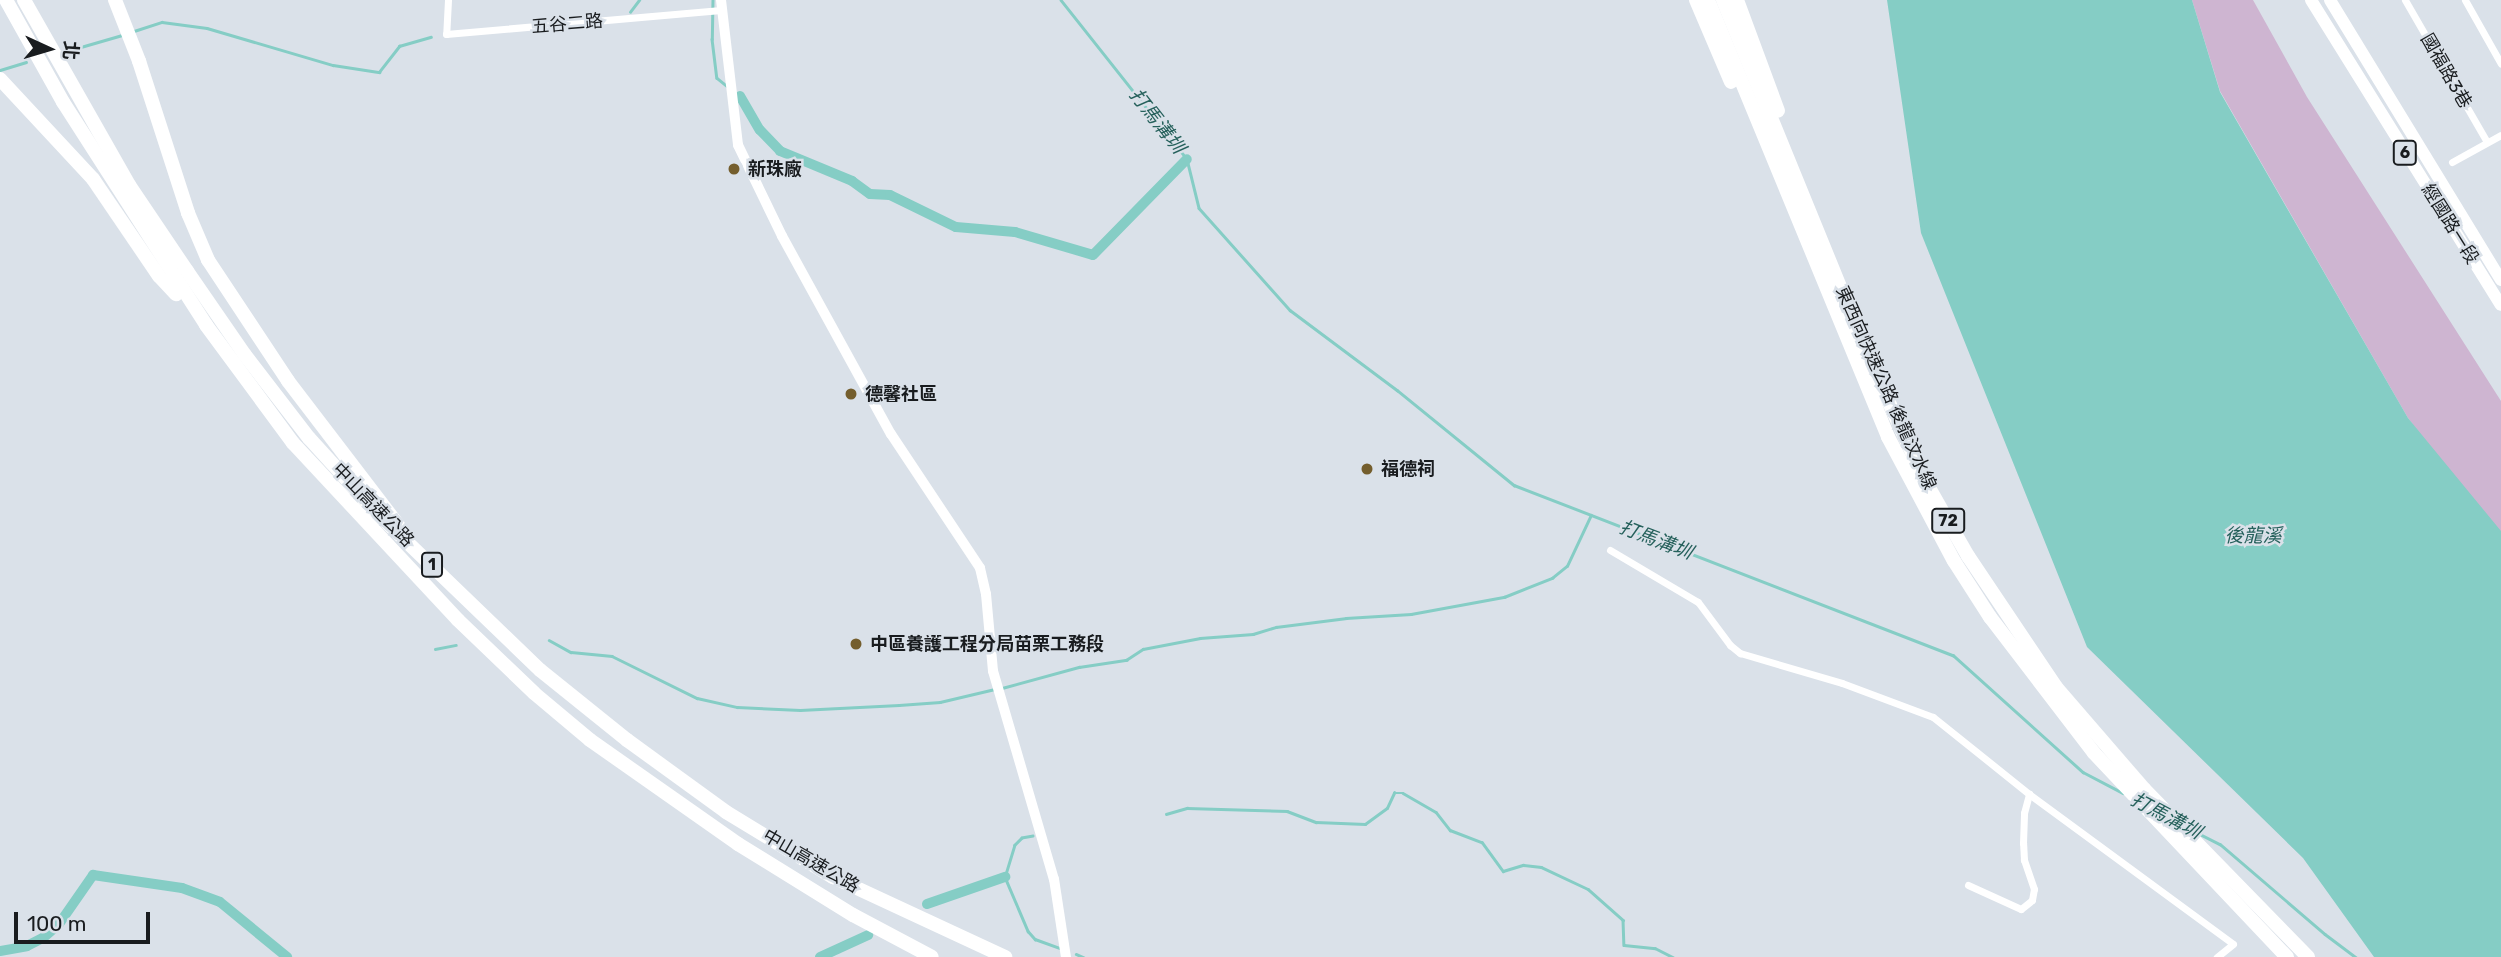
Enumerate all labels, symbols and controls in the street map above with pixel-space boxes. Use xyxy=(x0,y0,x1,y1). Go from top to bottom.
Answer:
street label: 五谷二路 xyxy=(530,10,604,38)
north arrow xyxy=(14,14,84,84)
street label: 國福路3巷 xyxy=(2416,30,2476,112)
text: 北 xyxy=(58,40,83,61)
water label: 打馬溝圳 xyxy=(1125,84,1189,158)
road number: 6 xyxy=(2393,140,2417,166)
place label: 新珠廠 xyxy=(748,158,802,180)
marker: 新珠廠 xyxy=(726,161,742,177)
street label: 經國路一段 xyxy=(2417,180,2483,268)
street label: 東西向快速公路 後龍汶水線 xyxy=(1831,283,1941,493)
place label: 德馨社區 xyxy=(865,383,937,405)
marker: 德馨社區 xyxy=(843,386,859,402)
place label: 福德祠 xyxy=(1381,458,1435,480)
street label: 中山高速公路 xyxy=(328,459,418,551)
marker: 福德祠 xyxy=(1359,461,1375,477)
road number: 72 xyxy=(1930,508,1966,534)
water label: 打馬溝圳 xyxy=(1616,516,1696,564)
water label: 後龍溪 xyxy=(2225,525,2281,547)
road number: 1 xyxy=(420,552,444,578)
place label: 中區養護工程分局苗栗工務段 xyxy=(870,633,1104,655)
marker: 中區養護工程分局苗栗工務段 xyxy=(848,636,864,652)
water label: 打馬溝圳 xyxy=(2127,788,2205,844)
street label: 中山高速公路 xyxy=(759,825,863,897)
scale bar xyxy=(18,898,154,942)
text: 100 m xyxy=(27,911,86,936)

